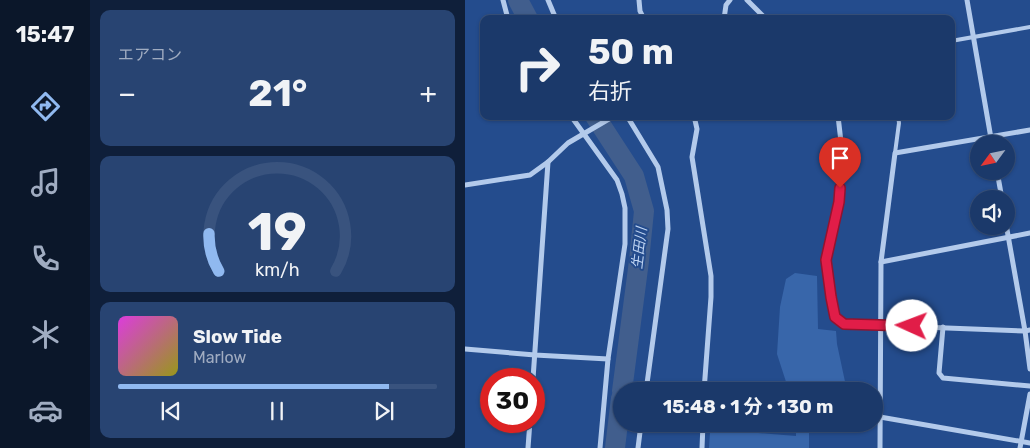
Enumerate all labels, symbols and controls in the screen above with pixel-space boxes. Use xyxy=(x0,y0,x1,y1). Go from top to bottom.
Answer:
text: 15:47 xyxy=(16,21,74,48)
text: 50 m xyxy=(588,31,674,73)
icon: right xyxy=(505,35,570,100)
text: エアコン xyxy=(118,45,182,64)
text: 21° xyxy=(248,70,307,116)
text: − xyxy=(118,77,136,110)
text: + xyxy=(420,77,437,110)
text: 右折 xyxy=(588,78,632,105)
icon: directions xyxy=(28,89,63,124)
north arrow xyxy=(970,135,1015,180)
map controls xyxy=(970,135,1015,235)
pin xyxy=(819,137,861,188)
icon: arrive xyxy=(826,144,854,172)
icon: music xyxy=(28,165,63,200)
button: sound xyxy=(970,190,1015,235)
text: 19 xyxy=(248,201,307,263)
water label: 生田川 xyxy=(629,224,651,270)
icon: phone xyxy=(28,241,63,276)
text: km/h xyxy=(255,259,300,280)
position arrow xyxy=(885,299,937,351)
icon: climate xyxy=(28,317,63,352)
text: Slow Tide xyxy=(193,325,282,348)
text: Marlow xyxy=(193,348,246,367)
speed limit sign: 30 xyxy=(480,368,545,433)
icon: car xyxy=(28,393,63,428)
text: 15:48 · 1 分 · 130 m xyxy=(663,395,833,418)
icon: previous xyxy=(157,397,185,425)
icon: pause xyxy=(263,397,291,425)
icon: next xyxy=(370,397,398,425)

